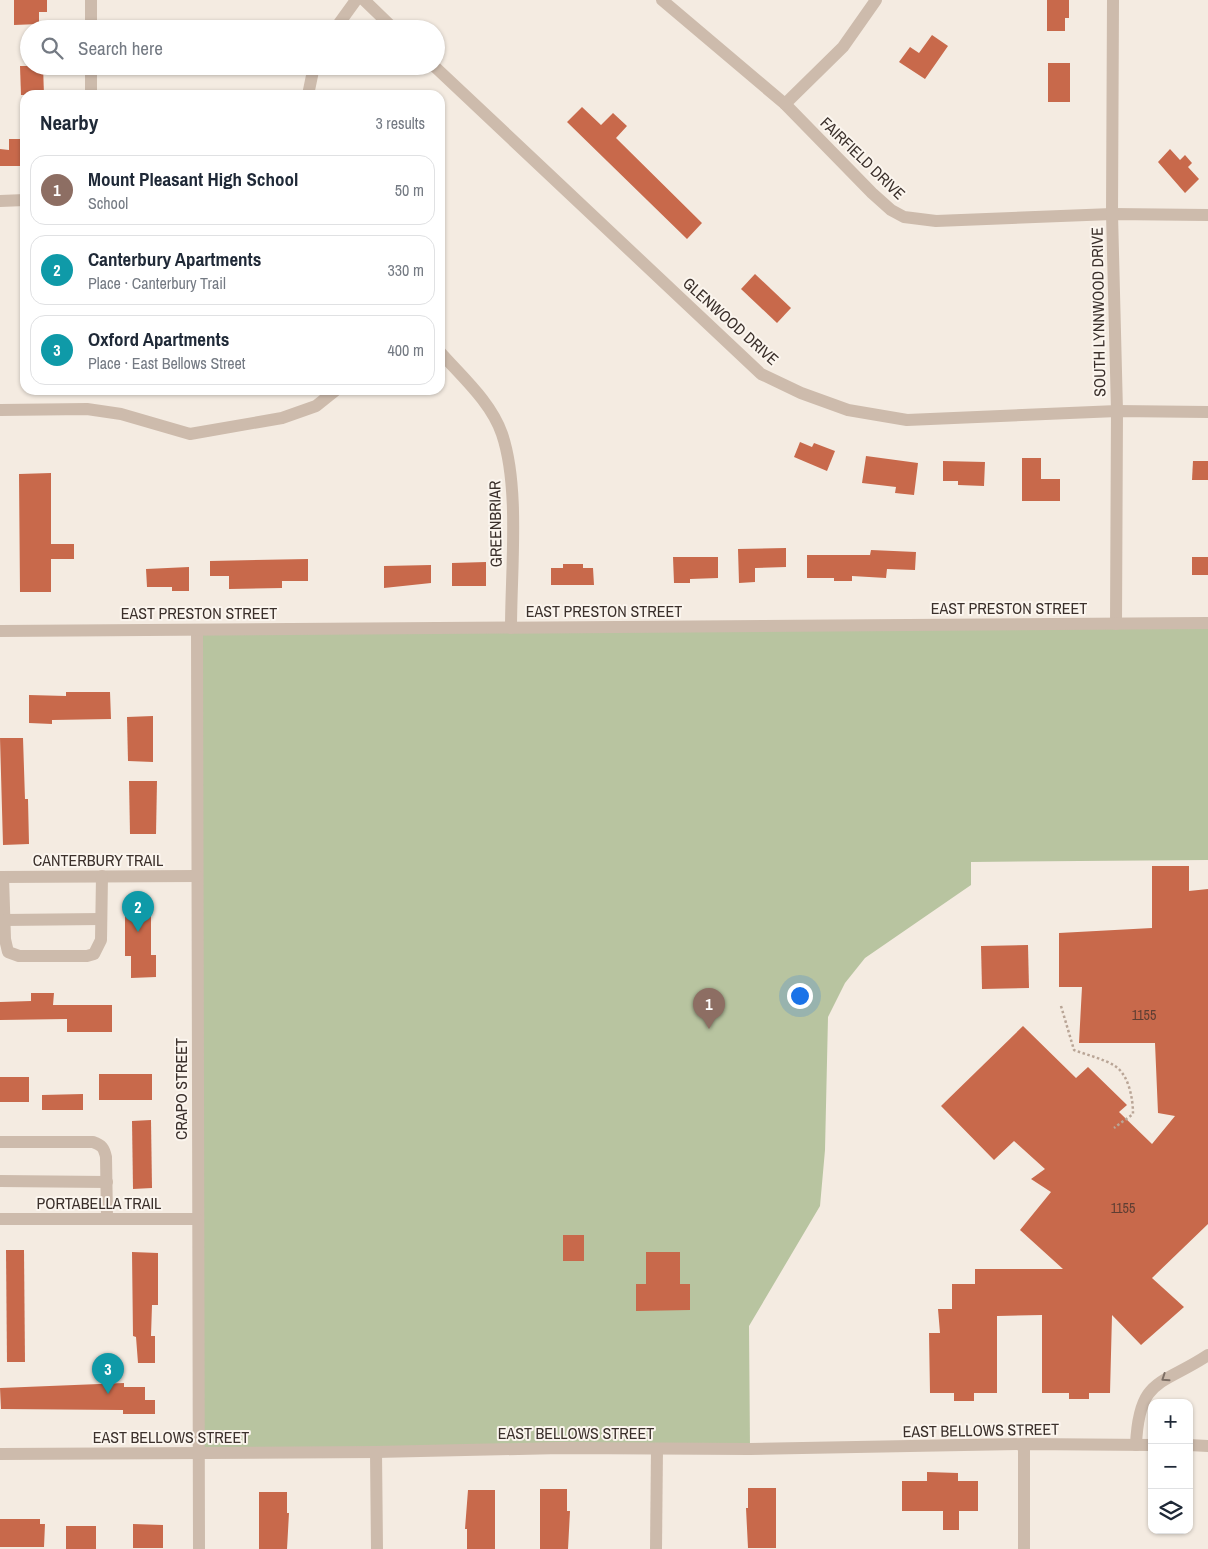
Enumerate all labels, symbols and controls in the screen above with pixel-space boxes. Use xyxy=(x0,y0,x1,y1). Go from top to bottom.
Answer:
search box xyxy=(20,20,445,75)
icon: search xyxy=(38,34,66,62)
text: Search here xyxy=(78,35,163,61)
text: Nearby xyxy=(40,108,98,137)
text: 3 results xyxy=(375,112,425,134)
street label: FAIRFIELD DRIVE xyxy=(816,112,910,204)
text: Mount Pleasant High School xyxy=(88,166,298,192)
text: 1 xyxy=(53,179,61,201)
text: 50 m xyxy=(395,179,424,201)
text: School xyxy=(88,192,128,214)
street label: SOUTH LYNNWOOD DRIVE xyxy=(1086,227,1110,397)
text: Canterbury Apartments xyxy=(88,246,261,272)
text: 2 xyxy=(53,259,61,281)
text: 330 m xyxy=(388,259,424,281)
text: Place · Canterbury Trail xyxy=(88,272,226,294)
street label: GLENWOOD DRIVE xyxy=(678,272,784,370)
text: Oxford Apartments xyxy=(88,326,229,352)
text: 3 xyxy=(53,339,61,361)
text: 400 m xyxy=(388,339,424,361)
text: Place · East Bellows Street xyxy=(88,352,246,374)
street label: GREENBRIAR xyxy=(483,480,507,568)
street label: EAST PRESTON STREET xyxy=(931,597,1087,619)
street label: EAST PRESTON STREET xyxy=(526,600,682,622)
street label: EAST PRESTON STREET xyxy=(121,602,277,624)
street label: CANTERBURY TRAIL xyxy=(33,849,164,871)
pin: 2 xyxy=(122,891,154,932)
your location xyxy=(787,983,813,1009)
pin: 1 xyxy=(693,988,725,1029)
house number: 1155 xyxy=(1132,1006,1156,1024)
street label: CRAPO STREET xyxy=(170,1038,192,1140)
street label: PORTABELLA TRAIL xyxy=(37,1192,162,1214)
house number: 1155 xyxy=(1111,1199,1135,1217)
pin: 3 xyxy=(92,1353,124,1394)
one-way arrow xyxy=(1162,1372,1171,1381)
map controls xyxy=(1148,1399,1193,1534)
button: + xyxy=(1148,1399,1193,1444)
street label: EAST BELLOWS STREET xyxy=(903,1418,1059,1442)
street label: EAST BELLOWS STREET xyxy=(498,1422,654,1444)
street label: EAST BELLOWS STREET xyxy=(93,1426,249,1448)
button: − xyxy=(1148,1444,1193,1489)
button: layers xyxy=(1148,1489,1193,1534)

